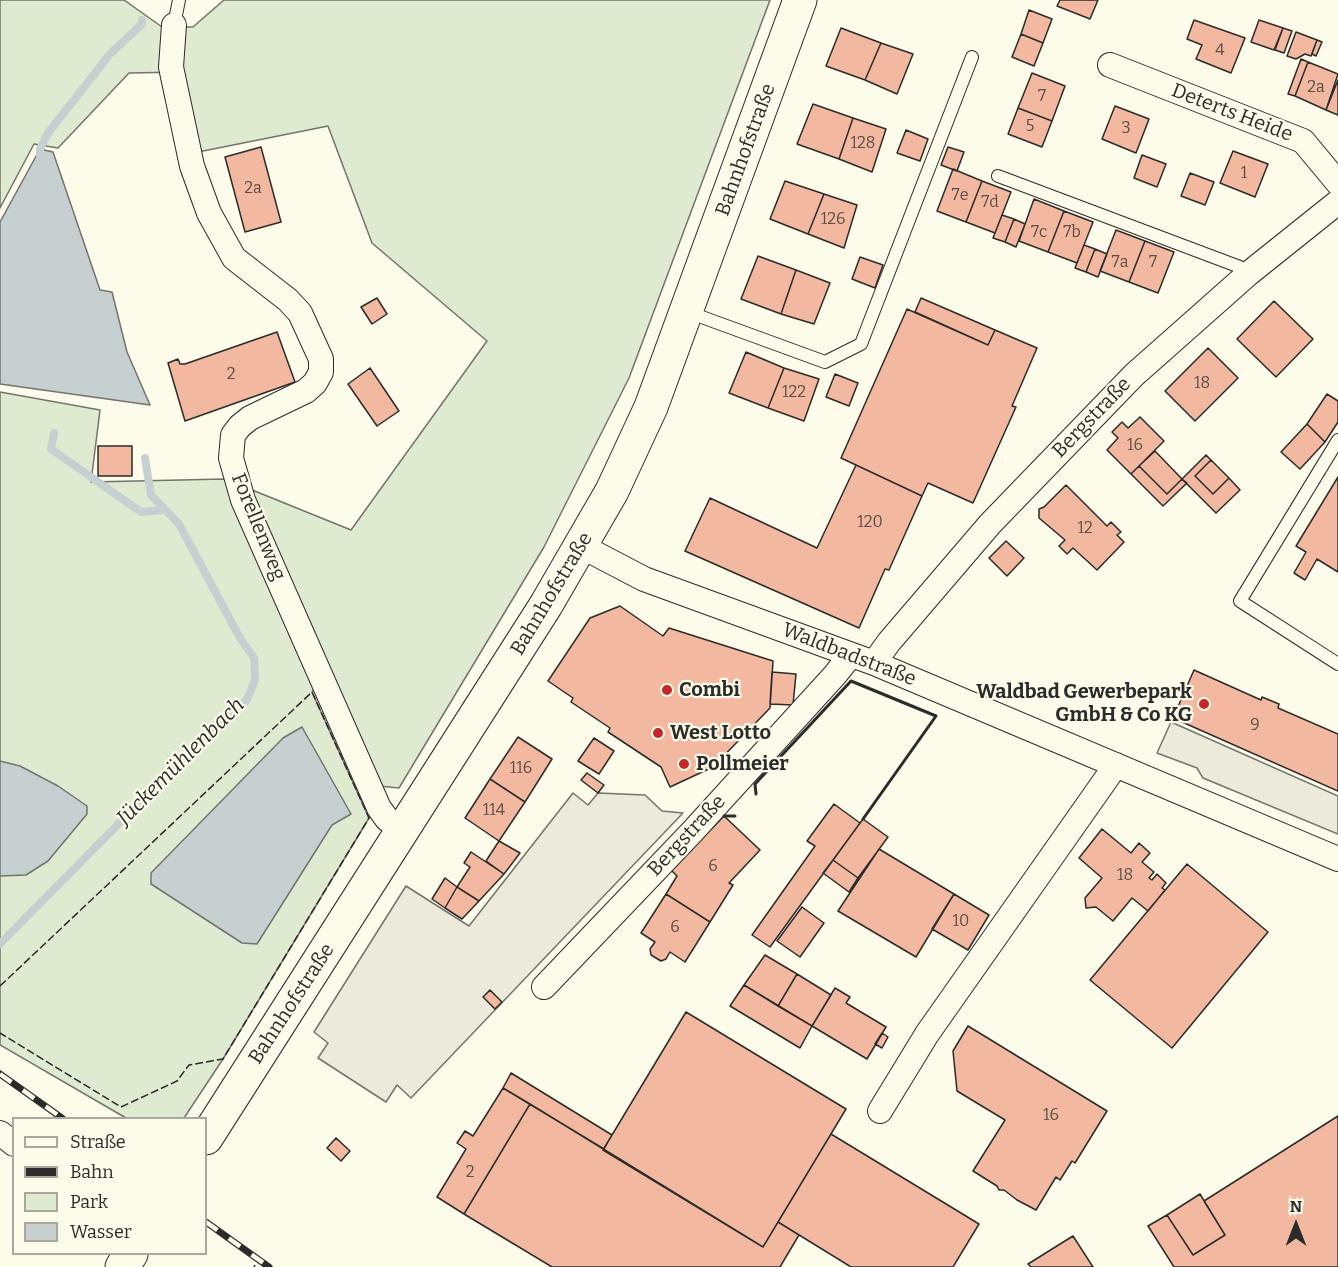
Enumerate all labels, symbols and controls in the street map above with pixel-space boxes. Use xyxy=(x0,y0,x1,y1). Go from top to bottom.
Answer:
house number: 4 xyxy=(1215,41,1225,61)
house number: 2a xyxy=(1307,78,1325,98)
street label: Deterts Heide xyxy=(1168,79,1296,147)
street label: Bahnhofstraße xyxy=(711,81,781,219)
house number: 7 xyxy=(1038,87,1046,107)
house number: 5 xyxy=(1026,117,1034,137)
house number: 3 xyxy=(1121,119,1131,139)
house number: 128 xyxy=(851,134,875,154)
house number: 1 xyxy=(1241,164,1247,184)
house number: 2a xyxy=(244,179,262,199)
house number: 7e xyxy=(952,186,968,206)
house number: 7d xyxy=(981,193,999,213)
house number: 126 xyxy=(821,210,845,230)
house number: 7c xyxy=(1031,223,1047,243)
house number: 7b xyxy=(1063,223,1081,243)
house number: 7a xyxy=(1112,253,1128,273)
house number: 7 xyxy=(1149,253,1157,273)
house number: 2 xyxy=(227,365,235,385)
street label: Bergstraße xyxy=(1048,373,1136,463)
house number: 18 xyxy=(1194,374,1210,394)
house number: 122 xyxy=(782,383,806,403)
house number: 16 xyxy=(1127,436,1143,456)
street label: Forellenweg xyxy=(226,470,290,584)
house number: 120 xyxy=(857,513,883,533)
house number: 12 xyxy=(1077,519,1093,539)
street label: Bahnhofstraße xyxy=(506,528,598,660)
street label: Waldbadstraße xyxy=(779,618,919,692)
place label: Combi xyxy=(679,678,740,702)
place label: Waldbad Gewerbepark GmbH & Co KG xyxy=(976,680,1192,727)
marker: Combi xyxy=(660,683,674,697)
water label: Jückemühlenbach xyxy=(112,693,250,831)
marker: Waldbad Gewerbepark GmbH & Co KG xyxy=(1197,697,1211,711)
house number: 9 xyxy=(1250,716,1260,736)
place label: West Lotto xyxy=(670,721,771,745)
marker: West Lotto xyxy=(651,726,665,740)
place label: Pollmeier xyxy=(696,752,789,776)
marker: Pollmeier xyxy=(677,757,691,771)
house number: 116 xyxy=(510,759,532,779)
street label: Bergstraße xyxy=(643,790,731,882)
house number: 114 xyxy=(483,801,505,821)
house number: 6 xyxy=(708,857,718,877)
house number: 18 xyxy=(1117,866,1133,886)
house number: 10 xyxy=(953,912,969,932)
house number: 6 xyxy=(670,918,680,938)
street label: Bahnhofstraße xyxy=(244,939,340,1069)
house number: 16 xyxy=(1043,1106,1059,1126)
legend xyxy=(12,1117,207,1255)
text: Straße xyxy=(70,1131,126,1153)
text: Bahn xyxy=(70,1161,114,1183)
house number: 2 xyxy=(466,1163,474,1183)
text: Park xyxy=(70,1191,108,1213)
north arrow xyxy=(1266,1195,1326,1255)
text: N xyxy=(1290,1197,1302,1216)
text: Wasser xyxy=(70,1221,132,1243)

